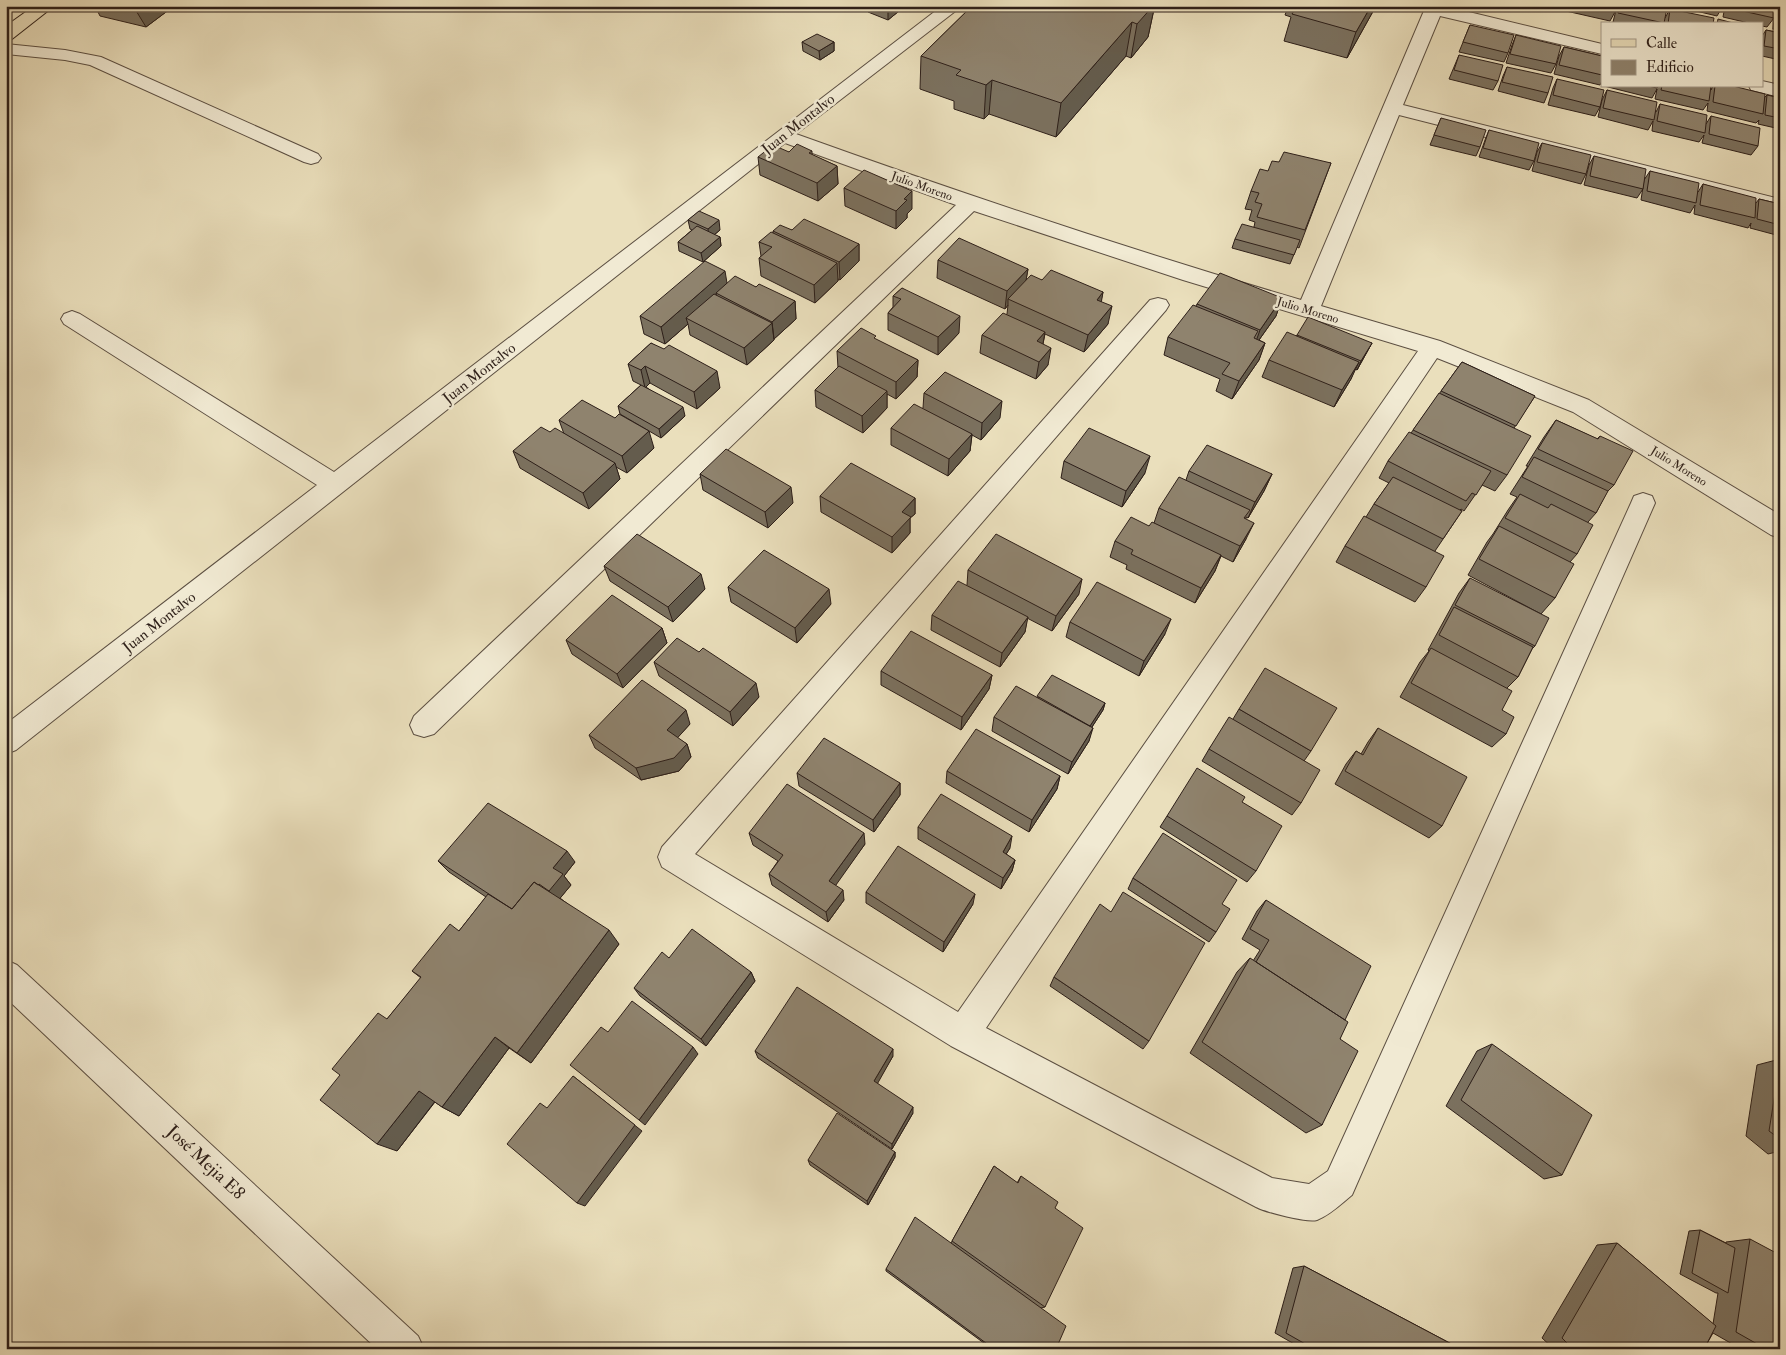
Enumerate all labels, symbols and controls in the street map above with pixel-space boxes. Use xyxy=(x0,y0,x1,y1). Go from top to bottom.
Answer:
legend xyxy=(1601,22,1764,88)
text: Calle xyxy=(1646,34,1677,53)
text: Edificio xyxy=(1646,58,1694,77)
street label: Juan Montalvo xyxy=(757,90,839,160)
street label: Julio Moreno xyxy=(888,168,955,205)
street label: Julio Moreno xyxy=(1274,294,1341,327)
street label: Juan Montalvo xyxy=(438,339,520,409)
street label: Julio Moreno xyxy=(1647,443,1710,490)
street label: Juan Montalvo xyxy=(118,588,200,658)
street label: José Mejia E8 xyxy=(161,1119,250,1205)

